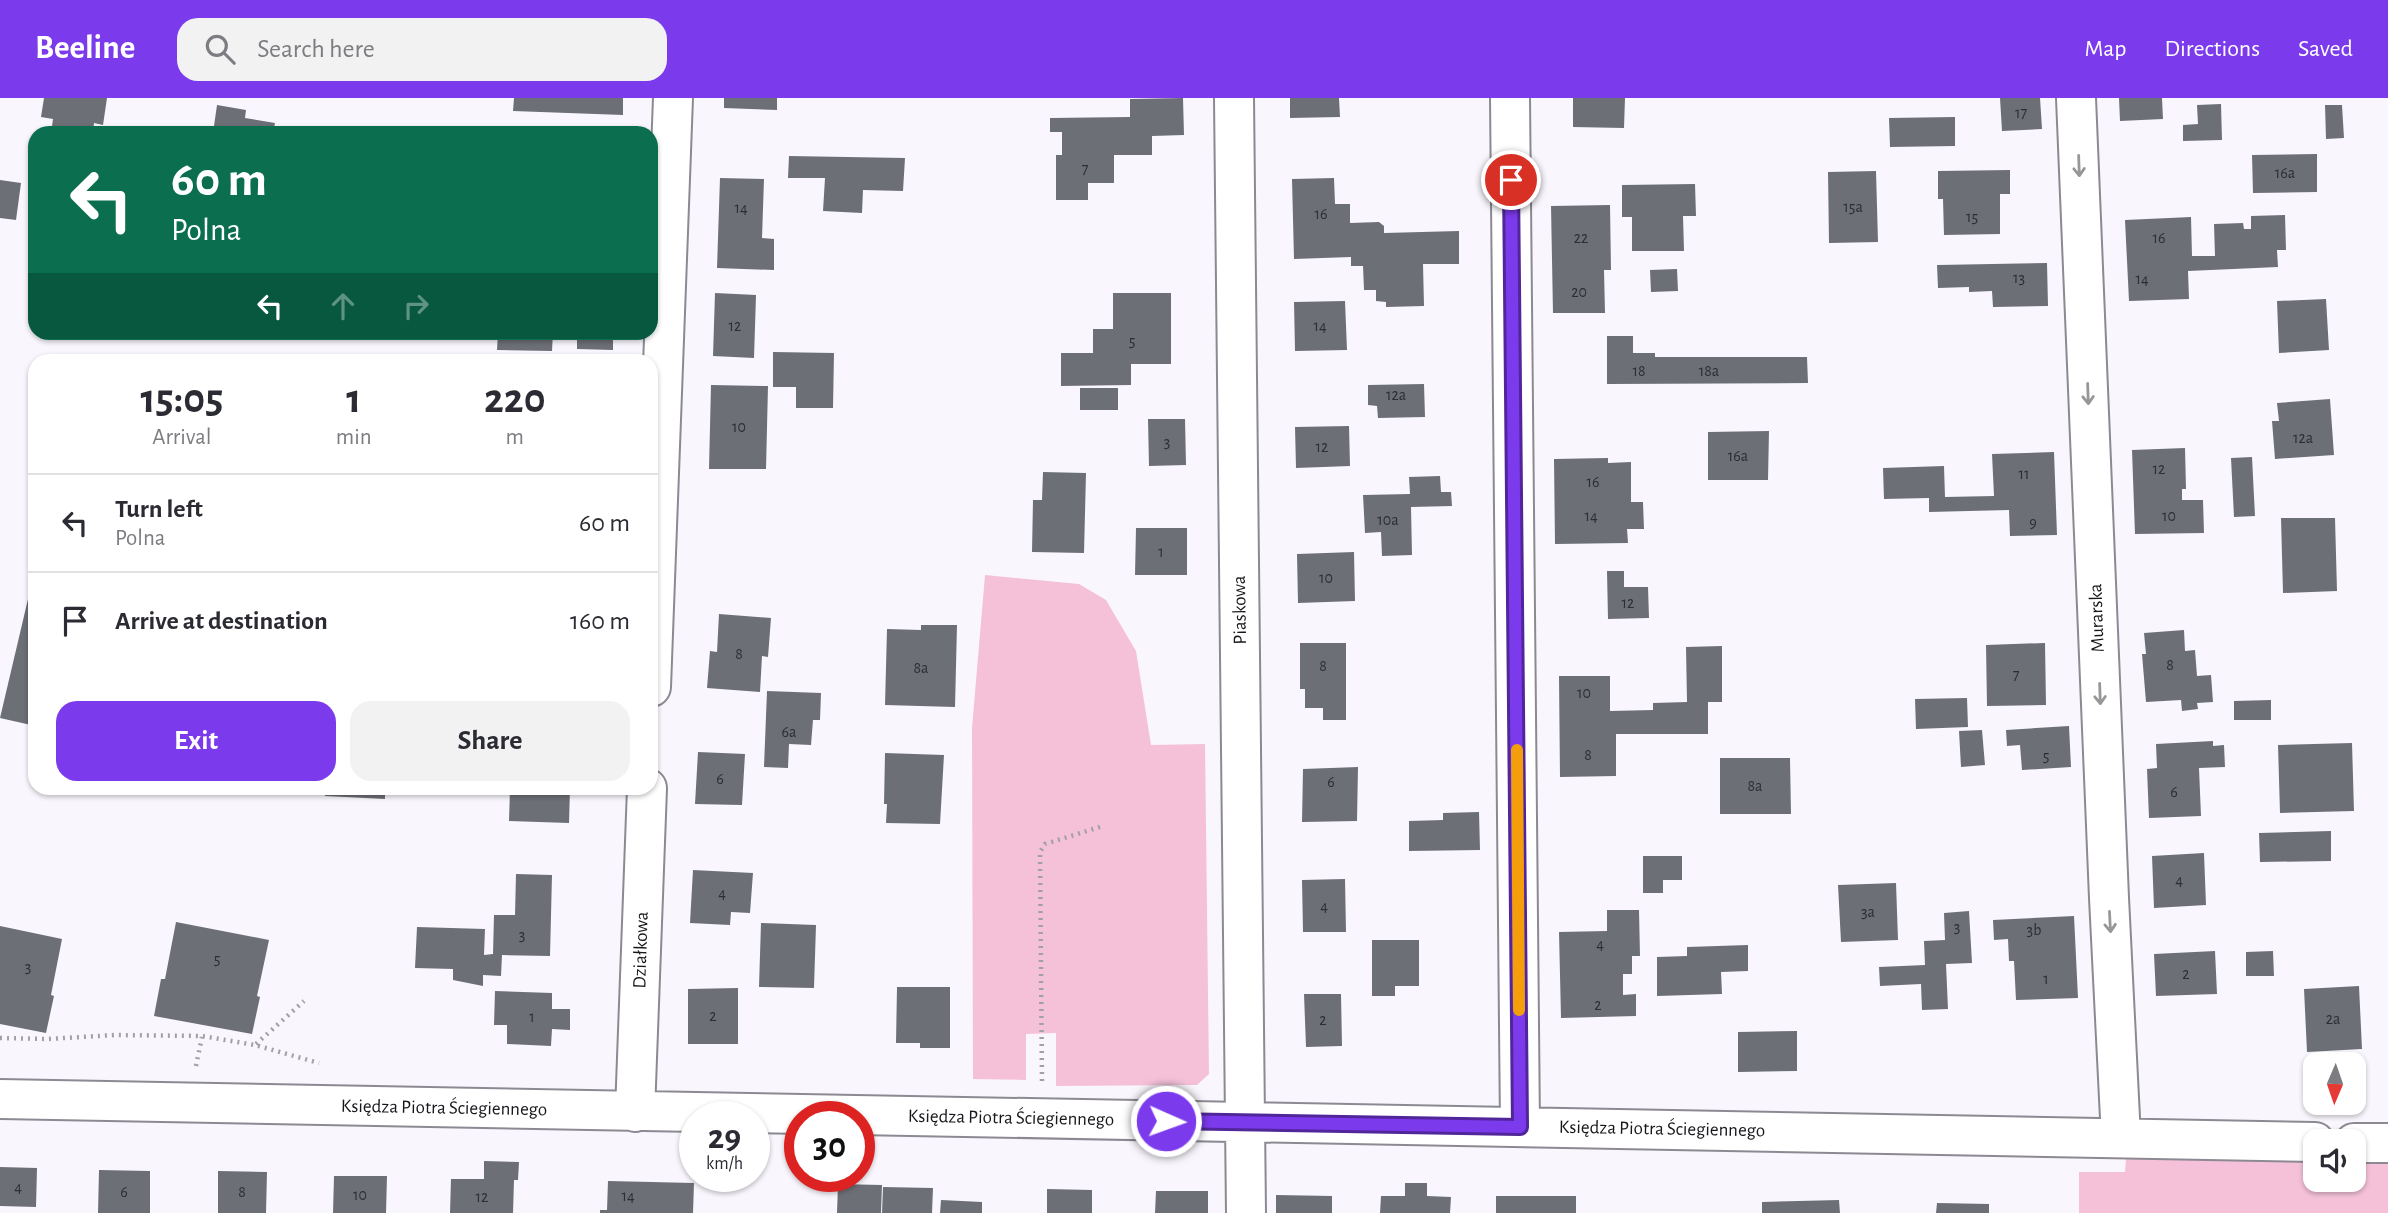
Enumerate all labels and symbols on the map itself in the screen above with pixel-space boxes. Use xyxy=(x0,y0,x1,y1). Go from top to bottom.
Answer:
house number: 17 xyxy=(2015,105,2027,121)
pin xyxy=(1481,150,1541,210)
one-way arrow xyxy=(2072,154,2085,177)
house number: 7 xyxy=(1082,161,1089,177)
house number: 16a xyxy=(2275,165,2295,181)
house number: 15a xyxy=(1843,199,1863,215)
house number: 14 xyxy=(734,200,748,216)
house number: 16 xyxy=(1314,206,1328,222)
house number: 15 xyxy=(1966,209,1978,225)
house number: 22 xyxy=(1574,230,1588,246)
house number: 16 xyxy=(2152,230,2166,246)
house number: 13 xyxy=(2013,270,2025,286)
house number: 14 xyxy=(2135,271,2149,287)
house number: 20 xyxy=(1571,284,1587,300)
house number: 12 xyxy=(729,318,741,334)
house number: 14 xyxy=(1313,318,1327,334)
house number: 5 xyxy=(1129,333,1135,349)
house number: 18 xyxy=(1632,363,1646,379)
house number: 18a xyxy=(1699,363,1719,379)
one-way arrow xyxy=(2081,382,2094,405)
house number: 12a xyxy=(1386,387,1406,403)
house number: 10 xyxy=(732,419,746,435)
house number: 12a xyxy=(2293,430,2313,446)
house number: 3 xyxy=(1164,434,1170,450)
house number: 12 xyxy=(1316,439,1328,455)
house number: 16a xyxy=(1728,448,1748,464)
house number: 12 xyxy=(2153,461,2165,477)
house number: 11 xyxy=(2018,466,2030,482)
house number: 16 xyxy=(1586,474,1600,490)
house number: 14 xyxy=(1584,508,1598,524)
house number: 10 xyxy=(2162,508,2176,524)
house number: 10a xyxy=(1377,512,1399,528)
house number: 9 xyxy=(2029,515,2037,531)
house number: 1 xyxy=(1158,544,1164,560)
house number: 10 xyxy=(1319,570,1333,586)
street label: Piaskowa xyxy=(1230,575,1250,645)
street label: Murarska xyxy=(2086,583,2108,653)
house number: 12 xyxy=(1622,595,1634,611)
house number: 8 xyxy=(735,646,743,662)
house number: 8 xyxy=(2166,657,2174,673)
house number: 8 xyxy=(1319,658,1327,674)
house number: 8a xyxy=(914,660,928,676)
house number: 7 xyxy=(2013,667,2020,683)
one-way arrow xyxy=(2094,682,2107,705)
house number: 10 xyxy=(1577,685,1591,701)
house number: 6a xyxy=(782,724,796,740)
house number: 8 xyxy=(1584,747,1592,763)
house number: 5 xyxy=(2043,748,2049,764)
house number: 6 xyxy=(716,771,724,787)
house number: 6 xyxy=(1327,774,1335,790)
house number: 8a xyxy=(1748,778,1762,794)
house number: 6 xyxy=(2170,784,2178,800)
house number: 4 xyxy=(2175,872,2183,888)
house number: 4 xyxy=(718,885,726,901)
house number: 4 xyxy=(1320,898,1328,914)
house number: 3a xyxy=(1861,904,1875,920)
one-way arrow xyxy=(2104,910,2117,932)
street label: Działkowa xyxy=(630,911,652,989)
house number: 3 xyxy=(1954,919,1960,935)
house number: 3b xyxy=(2027,922,2041,938)
house number: 3 xyxy=(519,927,525,943)
house number: 4 xyxy=(1596,936,1604,952)
house number: 5 xyxy=(214,951,220,967)
house number: 3 xyxy=(25,959,31,975)
house number: 2 xyxy=(2182,966,2190,982)
house number: 1 xyxy=(2043,971,2049,987)
house number: 2 xyxy=(1594,997,1602,1013)
house number: 2 xyxy=(709,1008,717,1024)
house number: 1 xyxy=(529,1009,535,1025)
house number: 2a xyxy=(2326,1011,2340,1027)
house number: 2 xyxy=(1319,1012,1327,1028)
north arrow xyxy=(2303,1052,2366,1115)
position arrow xyxy=(1129,1084,1203,1158)
street label: Księdza Piotra Ściegiennego xyxy=(341,1095,547,1119)
speed limit sign: 30 xyxy=(784,1101,875,1192)
street label: Księdza Piotra Ściegiennego xyxy=(908,1105,1114,1129)
street label: Księdza Piotra Ściegiennego xyxy=(1559,1116,1765,1140)
house number: 4 xyxy=(14,1179,22,1195)
house number: 6 xyxy=(120,1184,128,1200)
house number: 8 xyxy=(238,1184,246,1200)
house number: 10 xyxy=(353,1187,367,1203)
house number: 14 xyxy=(621,1188,635,1204)
house number: 12 xyxy=(476,1189,488,1205)

